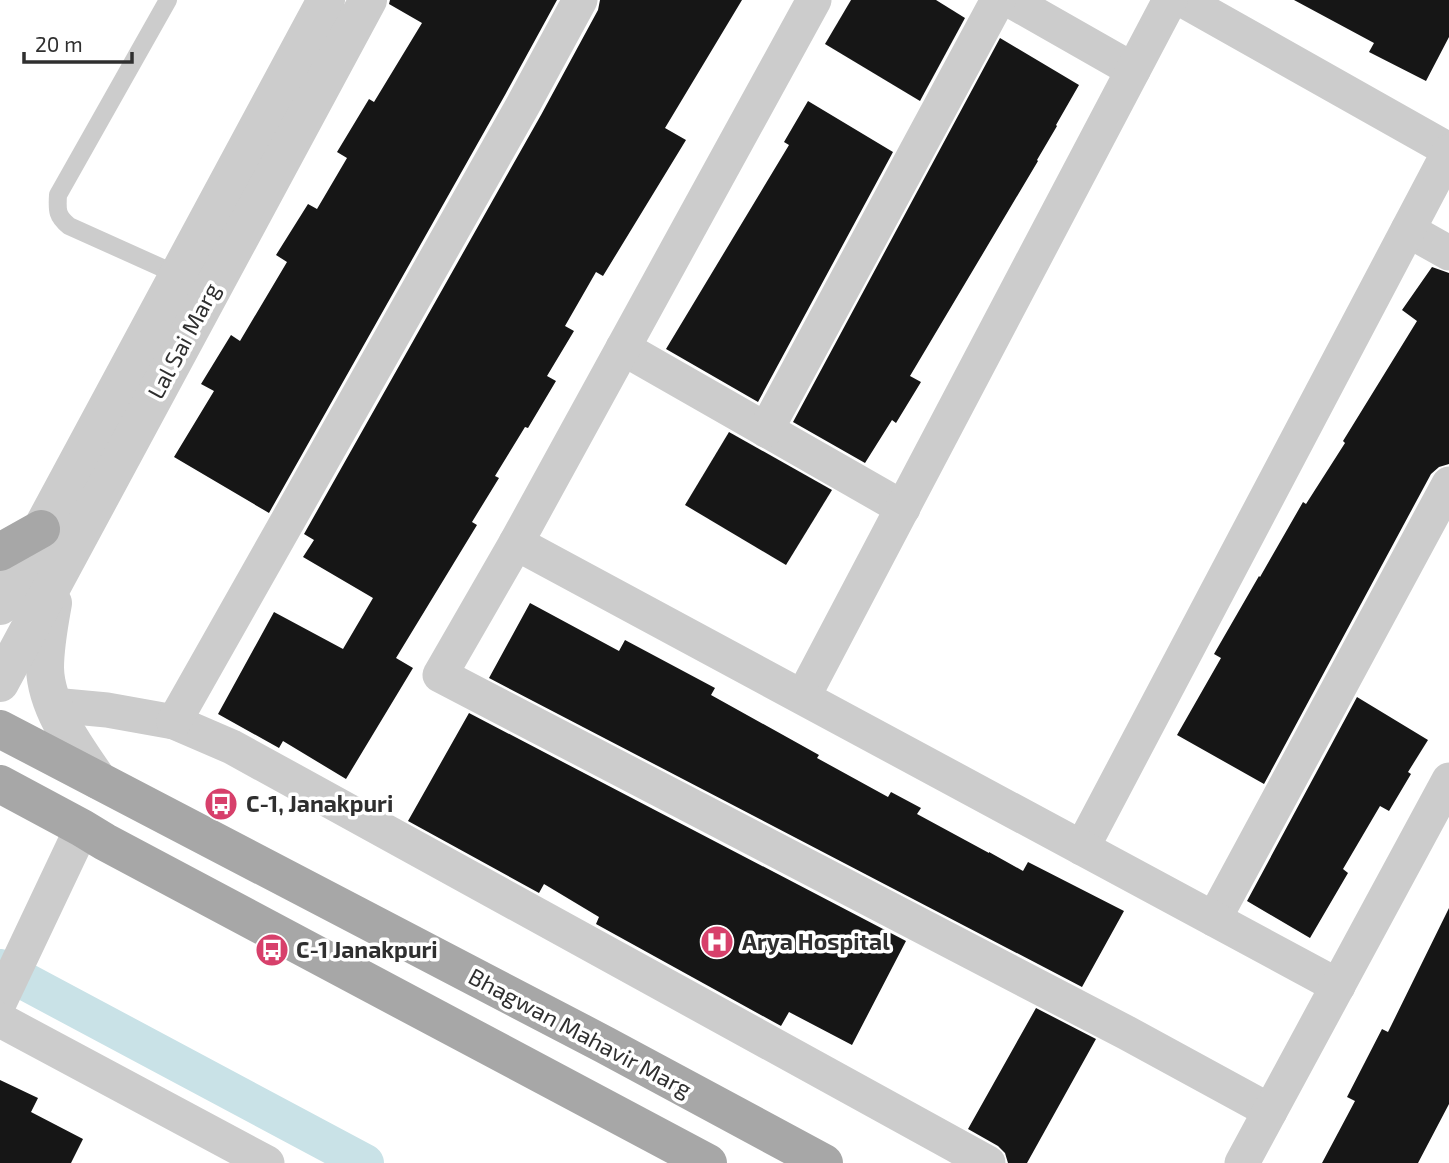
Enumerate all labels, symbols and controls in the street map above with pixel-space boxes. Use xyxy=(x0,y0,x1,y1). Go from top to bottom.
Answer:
scale bar xyxy=(24,21,133,65)
text: 20 m xyxy=(35,31,83,56)
street label: Lal Sai Marg xyxy=(141,278,225,403)
bus stop icon: C-1, Janakpuri xyxy=(202,785,240,823)
place label: C-1, Janakpuri xyxy=(246,789,393,817)
hospital icon: Arya Hospital xyxy=(698,923,736,961)
place label: Arya Hospital xyxy=(742,927,890,955)
bus stop icon: C-1 Janakpuri xyxy=(253,931,291,969)
place label: C-1 Janakpuri xyxy=(296,935,438,963)
street label: Bhagwan Mahavir Marg xyxy=(464,961,697,1103)

